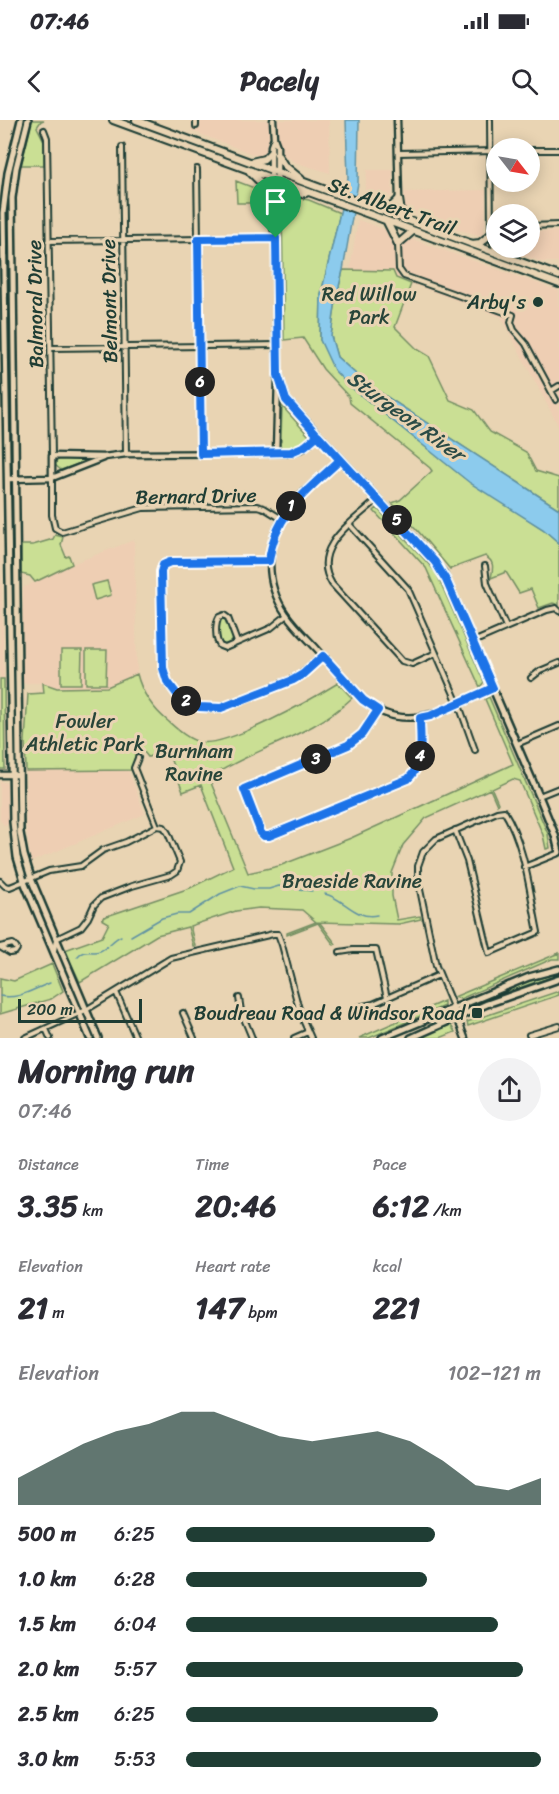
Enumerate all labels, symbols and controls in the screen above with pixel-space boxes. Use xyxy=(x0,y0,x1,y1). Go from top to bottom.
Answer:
text: 07:46 xyxy=(30,2,89,41)
text: Pacely xyxy=(240,57,319,105)
icon: back xyxy=(18,65,51,98)
icon: search xyxy=(508,65,541,98)
north arrow xyxy=(486,138,540,192)
map controls xyxy=(486,138,540,258)
street label: St. Albert Trail xyxy=(323,167,462,246)
pin xyxy=(250,176,301,238)
icon: arrive xyxy=(259,185,292,218)
button: layers xyxy=(486,204,540,258)
street label: Belmont Drive xyxy=(91,239,128,363)
street label: Balmoral Drive xyxy=(17,240,54,368)
park label: Red Willow Park xyxy=(322,277,416,335)
place label: Arby's xyxy=(466,285,527,320)
marker: Arby's xyxy=(531,295,545,309)
water label: Sturgeon River xyxy=(339,360,476,474)
pin: 6 xyxy=(185,367,215,397)
text: 6 xyxy=(195,367,205,396)
street label: Bernard Drive xyxy=(135,478,257,515)
pin: 1 xyxy=(276,491,306,521)
text: 1 xyxy=(288,491,294,520)
pin: 5 xyxy=(382,505,412,535)
text: 5 xyxy=(392,505,402,534)
pin: 2 xyxy=(171,686,201,716)
text: 2 xyxy=(181,686,191,715)
park label: Fowler Athletic Park xyxy=(25,704,145,762)
park label: Burnham Ravine xyxy=(155,734,233,792)
pin: 4 xyxy=(405,741,435,771)
text: 4 xyxy=(415,741,425,770)
pin: 3 xyxy=(301,744,331,774)
text: 3 xyxy=(312,744,320,773)
park label: Braeside Ravine xyxy=(282,864,422,899)
text: 200 m xyxy=(27,995,73,1024)
scale bar xyxy=(18,996,142,1024)
place label: Boudreau Road & Windsor Road xyxy=(194,996,466,1031)
marker: Boudreau Road & Windsor Road xyxy=(470,1006,484,1020)
text: Morning run xyxy=(18,1042,194,1100)
button: share xyxy=(478,1058,541,1121)
text: 07:46 xyxy=(18,1094,72,1129)
text: Distance xyxy=(18,1150,79,1179)
text: Time xyxy=(195,1150,229,1179)
text: Pace xyxy=(373,1150,407,1179)
text: 3.35 xyxy=(18,1179,78,1233)
text: 20:46 xyxy=(195,1179,276,1233)
text: 6:12 xyxy=(373,1179,429,1233)
text: km xyxy=(78,1196,103,1225)
text: /km xyxy=(429,1196,462,1225)
text: Elevation xyxy=(18,1252,83,1281)
text: Heart rate xyxy=(195,1252,270,1281)
text: kcal xyxy=(373,1252,402,1281)
text: 21 xyxy=(18,1281,48,1335)
text: 147 xyxy=(195,1281,244,1335)
text: 221 xyxy=(373,1281,420,1335)
text: m xyxy=(48,1298,65,1327)
text: bpm xyxy=(244,1298,278,1327)
text: Elevation xyxy=(18,1356,99,1391)
text: 102–121 m xyxy=(448,1356,541,1391)
text: 500 m xyxy=(18,1517,76,1552)
text: 6:25 xyxy=(114,1517,155,1552)
text: 1.0 km xyxy=(18,1562,76,1597)
text: 6:28 xyxy=(114,1562,155,1597)
text: 1.5 km xyxy=(18,1607,76,1642)
text: 6:04 xyxy=(114,1607,157,1642)
text: 2.0 km xyxy=(18,1652,79,1687)
text: 5:57 xyxy=(114,1652,156,1687)
text: 2.5 km xyxy=(18,1697,79,1732)
text: 6:25 xyxy=(114,1697,155,1732)
text: 3.0 km xyxy=(18,1742,79,1777)
text: 5:53 xyxy=(114,1742,155,1777)

